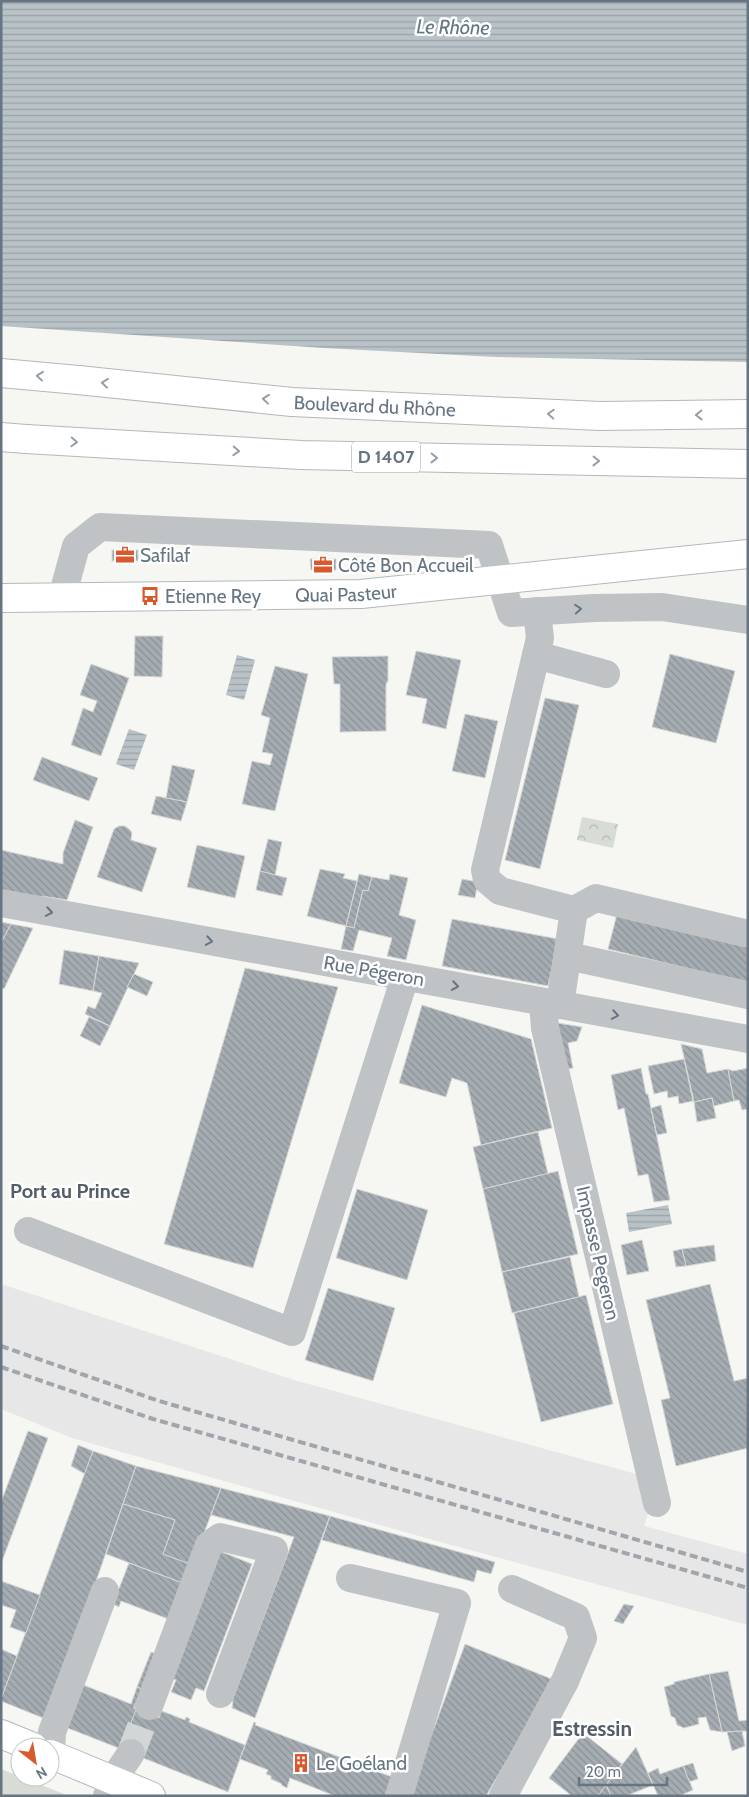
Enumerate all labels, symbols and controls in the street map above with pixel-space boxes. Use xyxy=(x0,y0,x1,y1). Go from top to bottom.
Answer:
water label: Le Rhône xyxy=(416,14,490,40)
one-way arrow xyxy=(35,371,43,382)
one-way arrow xyxy=(100,378,108,389)
street label: Boulevard du Rhône xyxy=(293,391,457,421)
one-way arrow xyxy=(262,394,270,405)
one-way arrow xyxy=(547,409,554,419)
one-way arrow xyxy=(695,410,702,420)
one-way arrow xyxy=(70,436,78,447)
road number: D 1407 xyxy=(352,442,420,472)
one-way arrow xyxy=(233,446,241,457)
one-way arrow xyxy=(430,453,438,463)
one-way arrow xyxy=(592,456,600,467)
office icon: Safilaf xyxy=(114,544,136,566)
place label: Safilaf xyxy=(140,544,191,567)
office icon: Côté Bon Accueil xyxy=(312,554,334,576)
place label: Côté Bon Accueil xyxy=(338,554,474,577)
street label: Quai Pasteur xyxy=(295,579,398,606)
bus stop icon: Etienne Rey xyxy=(139,585,161,607)
place label: Etienne Rey xyxy=(165,585,261,608)
one-way arrow xyxy=(574,603,582,614)
one-way arrow xyxy=(45,906,54,917)
one-way arrow xyxy=(205,936,213,946)
street label: Rue Pégeron xyxy=(322,951,426,991)
one-way arrow xyxy=(451,981,459,991)
one-way arrow xyxy=(610,1010,619,1020)
district label: Port au Prince xyxy=(10,1179,130,1203)
street label: Impasse Pegeron xyxy=(571,1184,625,1322)
district label: Estressin xyxy=(552,1716,632,1741)
north arrow xyxy=(10,1737,60,1787)
building icon: Le Goéland xyxy=(290,1752,312,1774)
place label: Le Goéland xyxy=(316,1752,407,1775)
scale bar xyxy=(579,1754,666,1786)
text: N xyxy=(33,1763,51,1783)
text: 20 m xyxy=(586,1763,621,1781)

